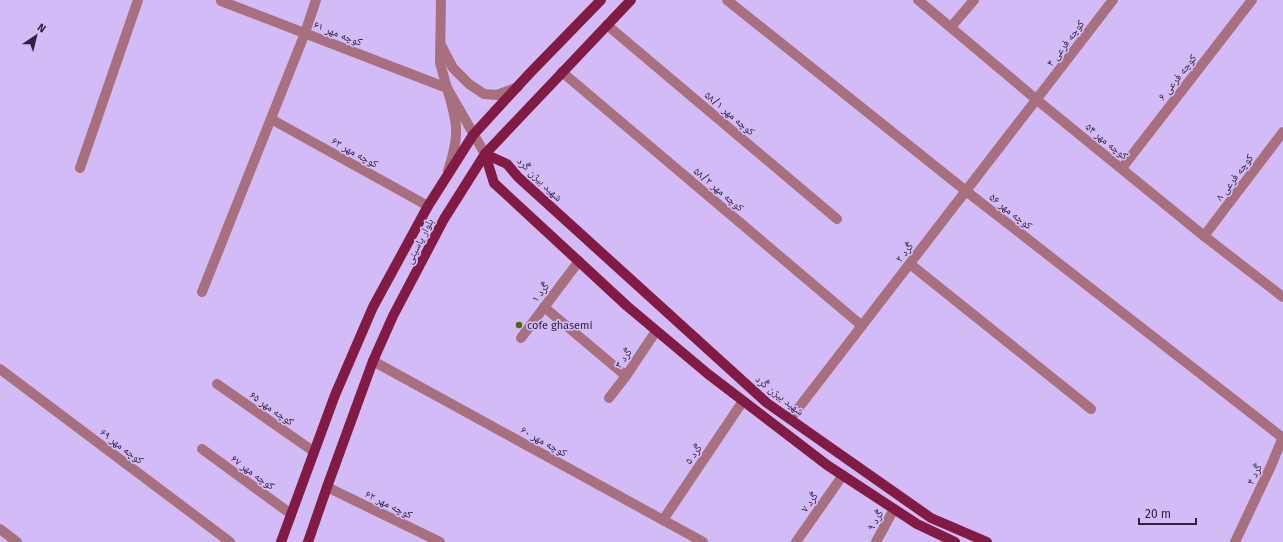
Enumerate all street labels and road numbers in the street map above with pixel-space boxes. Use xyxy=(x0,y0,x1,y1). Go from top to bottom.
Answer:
street label: کوچه فرعی ۴ xyxy=(1044,17,1087,69)
street label: کوچه مهر ۶۱ xyxy=(312,18,364,49)
street label: کوچه فرعی ۶ xyxy=(1155,51,1200,103)
street label: کوچه مهر ۵۸/۱ xyxy=(702,89,758,138)
street label: کوچه مهر ۵۴ xyxy=(1083,120,1131,163)
street label: کوچه مهر ۶۳ xyxy=(329,134,381,171)
street label: کوچه فرعی ۸ xyxy=(1213,151,1256,203)
street label: شهید بیژن گُرد xyxy=(514,155,565,204)
street label: کوچه مهر ۵۸/۲ xyxy=(691,165,747,214)
street label: کوچه مهر ۵۶ xyxy=(987,191,1035,232)
street label: بلوار یاسینی xyxy=(402,216,436,266)
street label: گُرد ۲ xyxy=(893,240,916,265)
street label: گُرد ۱ xyxy=(529,279,552,305)
street label: گُرد ۳ xyxy=(612,345,635,371)
street label: شهید بیژن گُرد xyxy=(753,372,806,418)
street label: کوچه مهر ۶۵ xyxy=(247,388,297,429)
street label: کوچه مهر ۶۰ xyxy=(518,423,570,460)
street label: کوچه مهر ۶۹ xyxy=(97,426,146,467)
street label: گُرد ۵ xyxy=(682,441,705,467)
street label: کوچه مهر ۶۷ xyxy=(228,452,278,493)
street label: گُرد ۴ xyxy=(1244,461,1265,487)
street label: کوچه مهر ۶۲ xyxy=(363,487,415,522)
street label: گُرد ۷ xyxy=(798,489,821,515)
street label: گُرد ۹ xyxy=(865,507,887,533)

